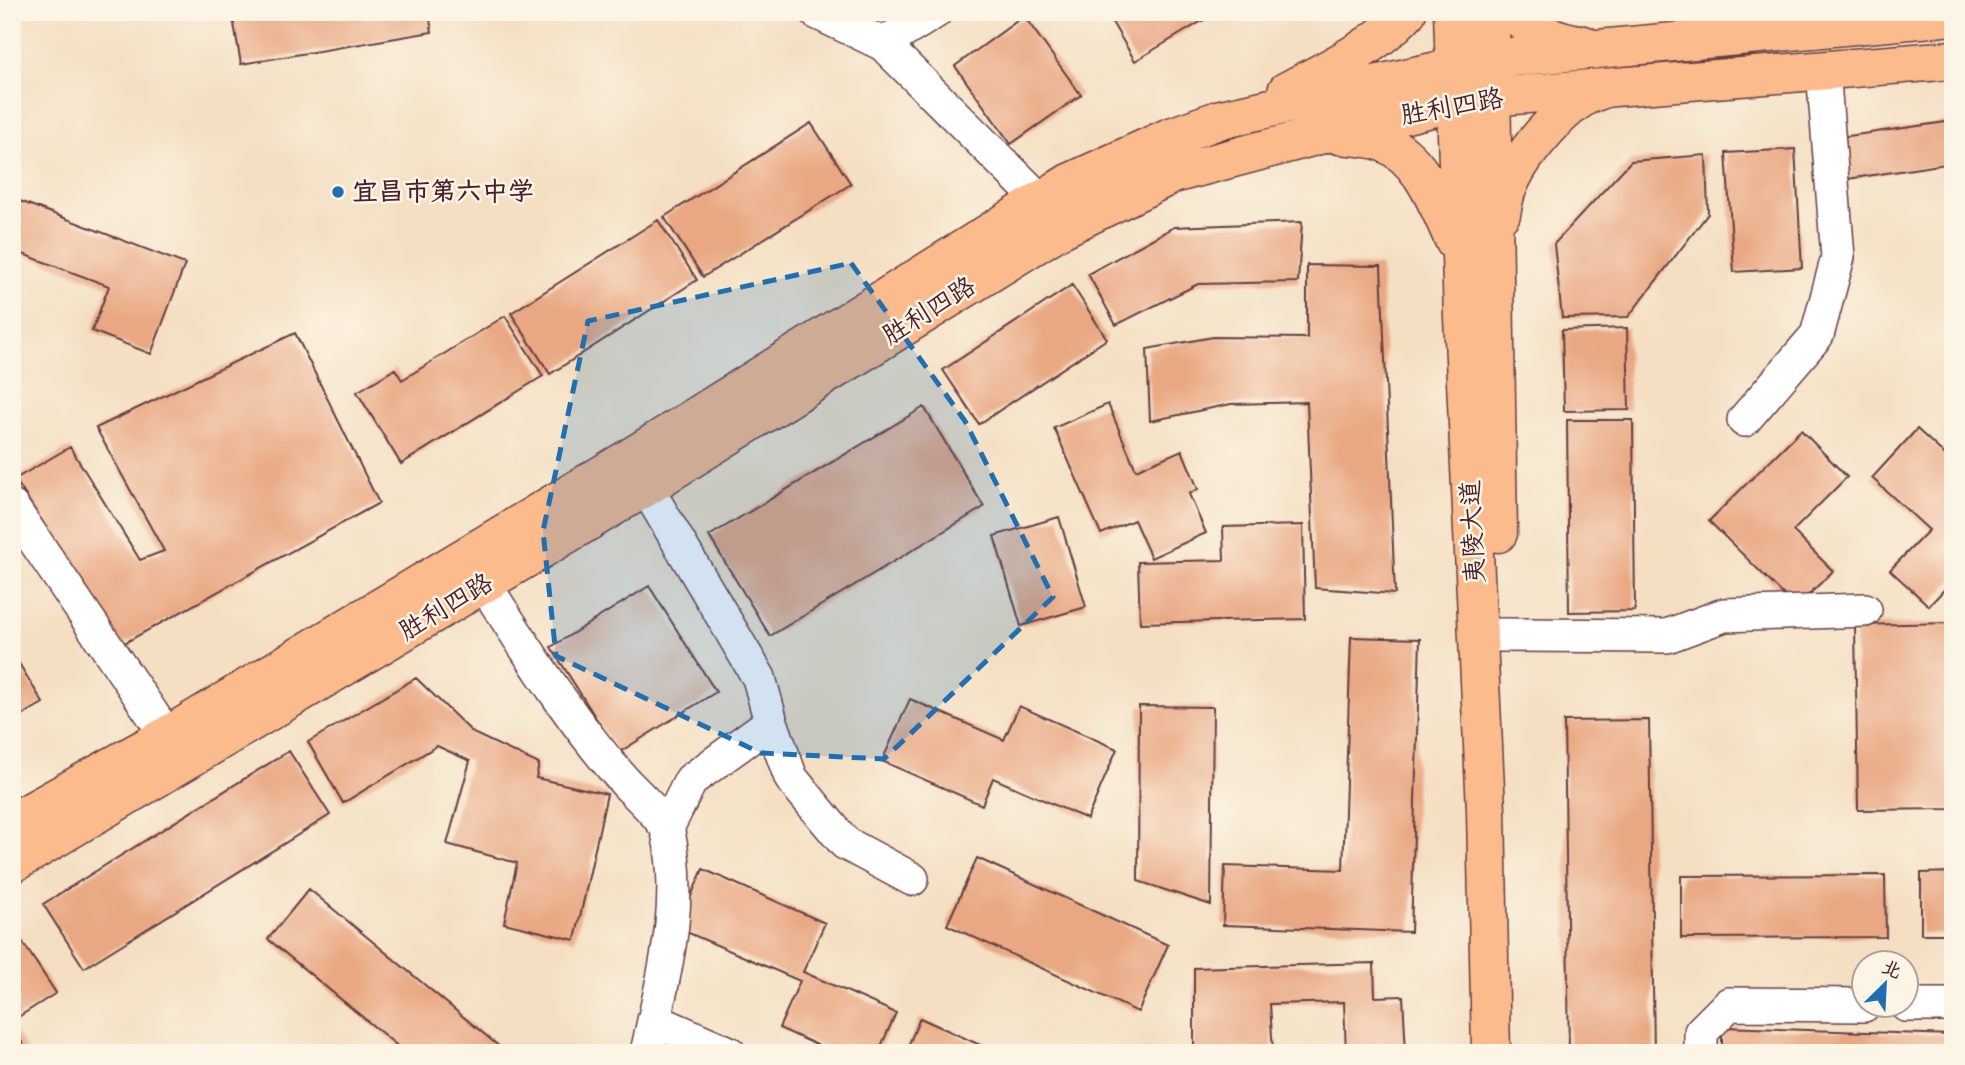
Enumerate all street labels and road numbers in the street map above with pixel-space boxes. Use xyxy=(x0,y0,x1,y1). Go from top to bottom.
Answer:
street label: 胜利四路 xyxy=(1398,80,1506,134)
street label: 胜利四路 xyxy=(875,268,983,354)
street label: 夷陵大道 xyxy=(1452,479,1494,585)
street label: 胜利四路 xyxy=(392,565,500,649)

